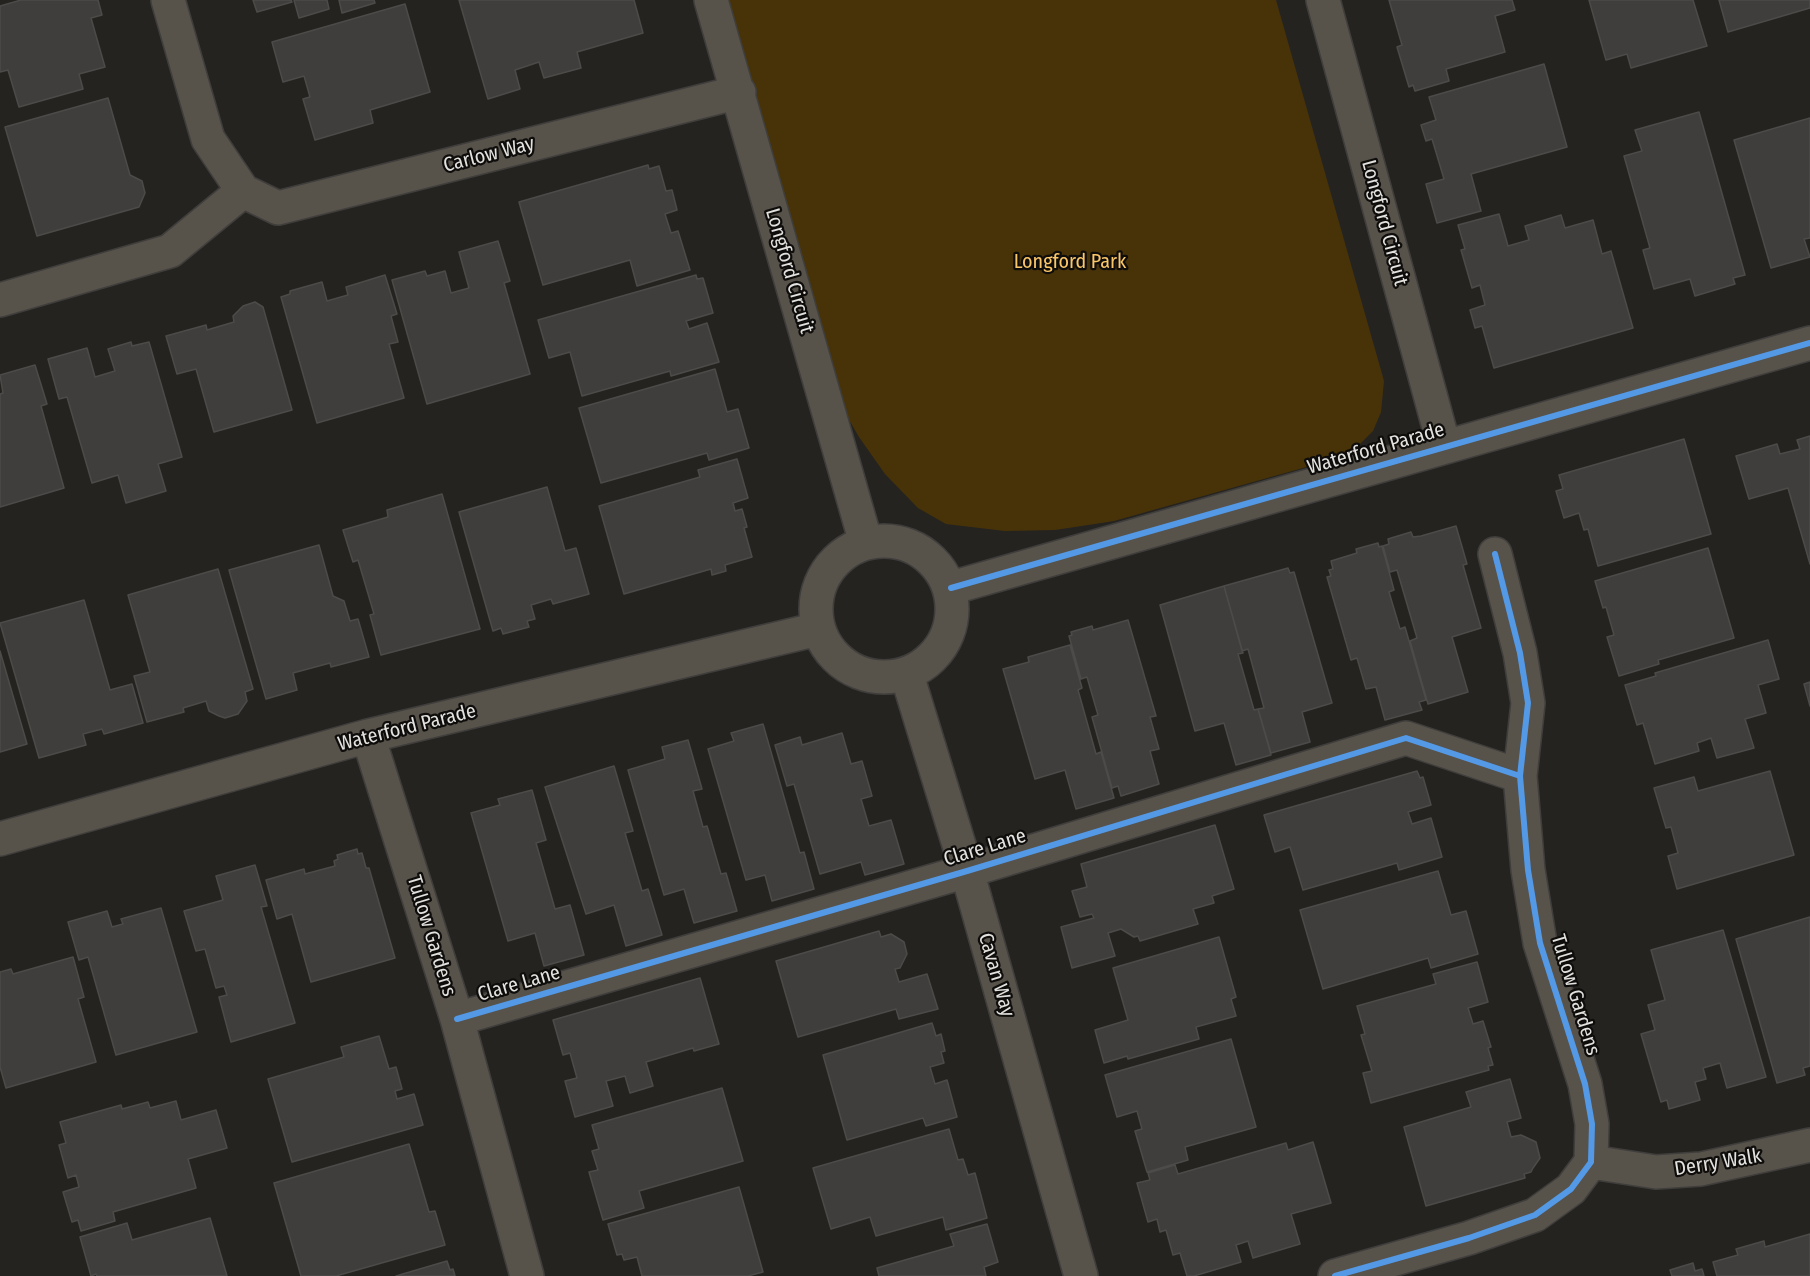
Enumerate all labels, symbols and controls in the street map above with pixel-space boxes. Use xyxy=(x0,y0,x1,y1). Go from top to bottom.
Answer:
street label: Carlow Way xyxy=(441,132,537,178)
street label: Longford Circuit xyxy=(1356,157,1412,289)
street label: Longford Circuit xyxy=(760,206,818,336)
park label: Longford Park xyxy=(1014,250,1126,274)
street label: Waterford Parade xyxy=(1305,418,1447,480)
street label: Waterford Parade xyxy=(335,699,479,757)
street label: Clare Lane xyxy=(941,824,1029,872)
street label: Tullow Gardens xyxy=(401,873,461,999)
street label: Cavan Way xyxy=(973,930,1019,1020)
street label: Tullow Gardens xyxy=(1545,932,1605,1058)
street label: Clare Lane xyxy=(475,961,563,1007)
street label: Derry Walk xyxy=(1673,1144,1763,1182)

